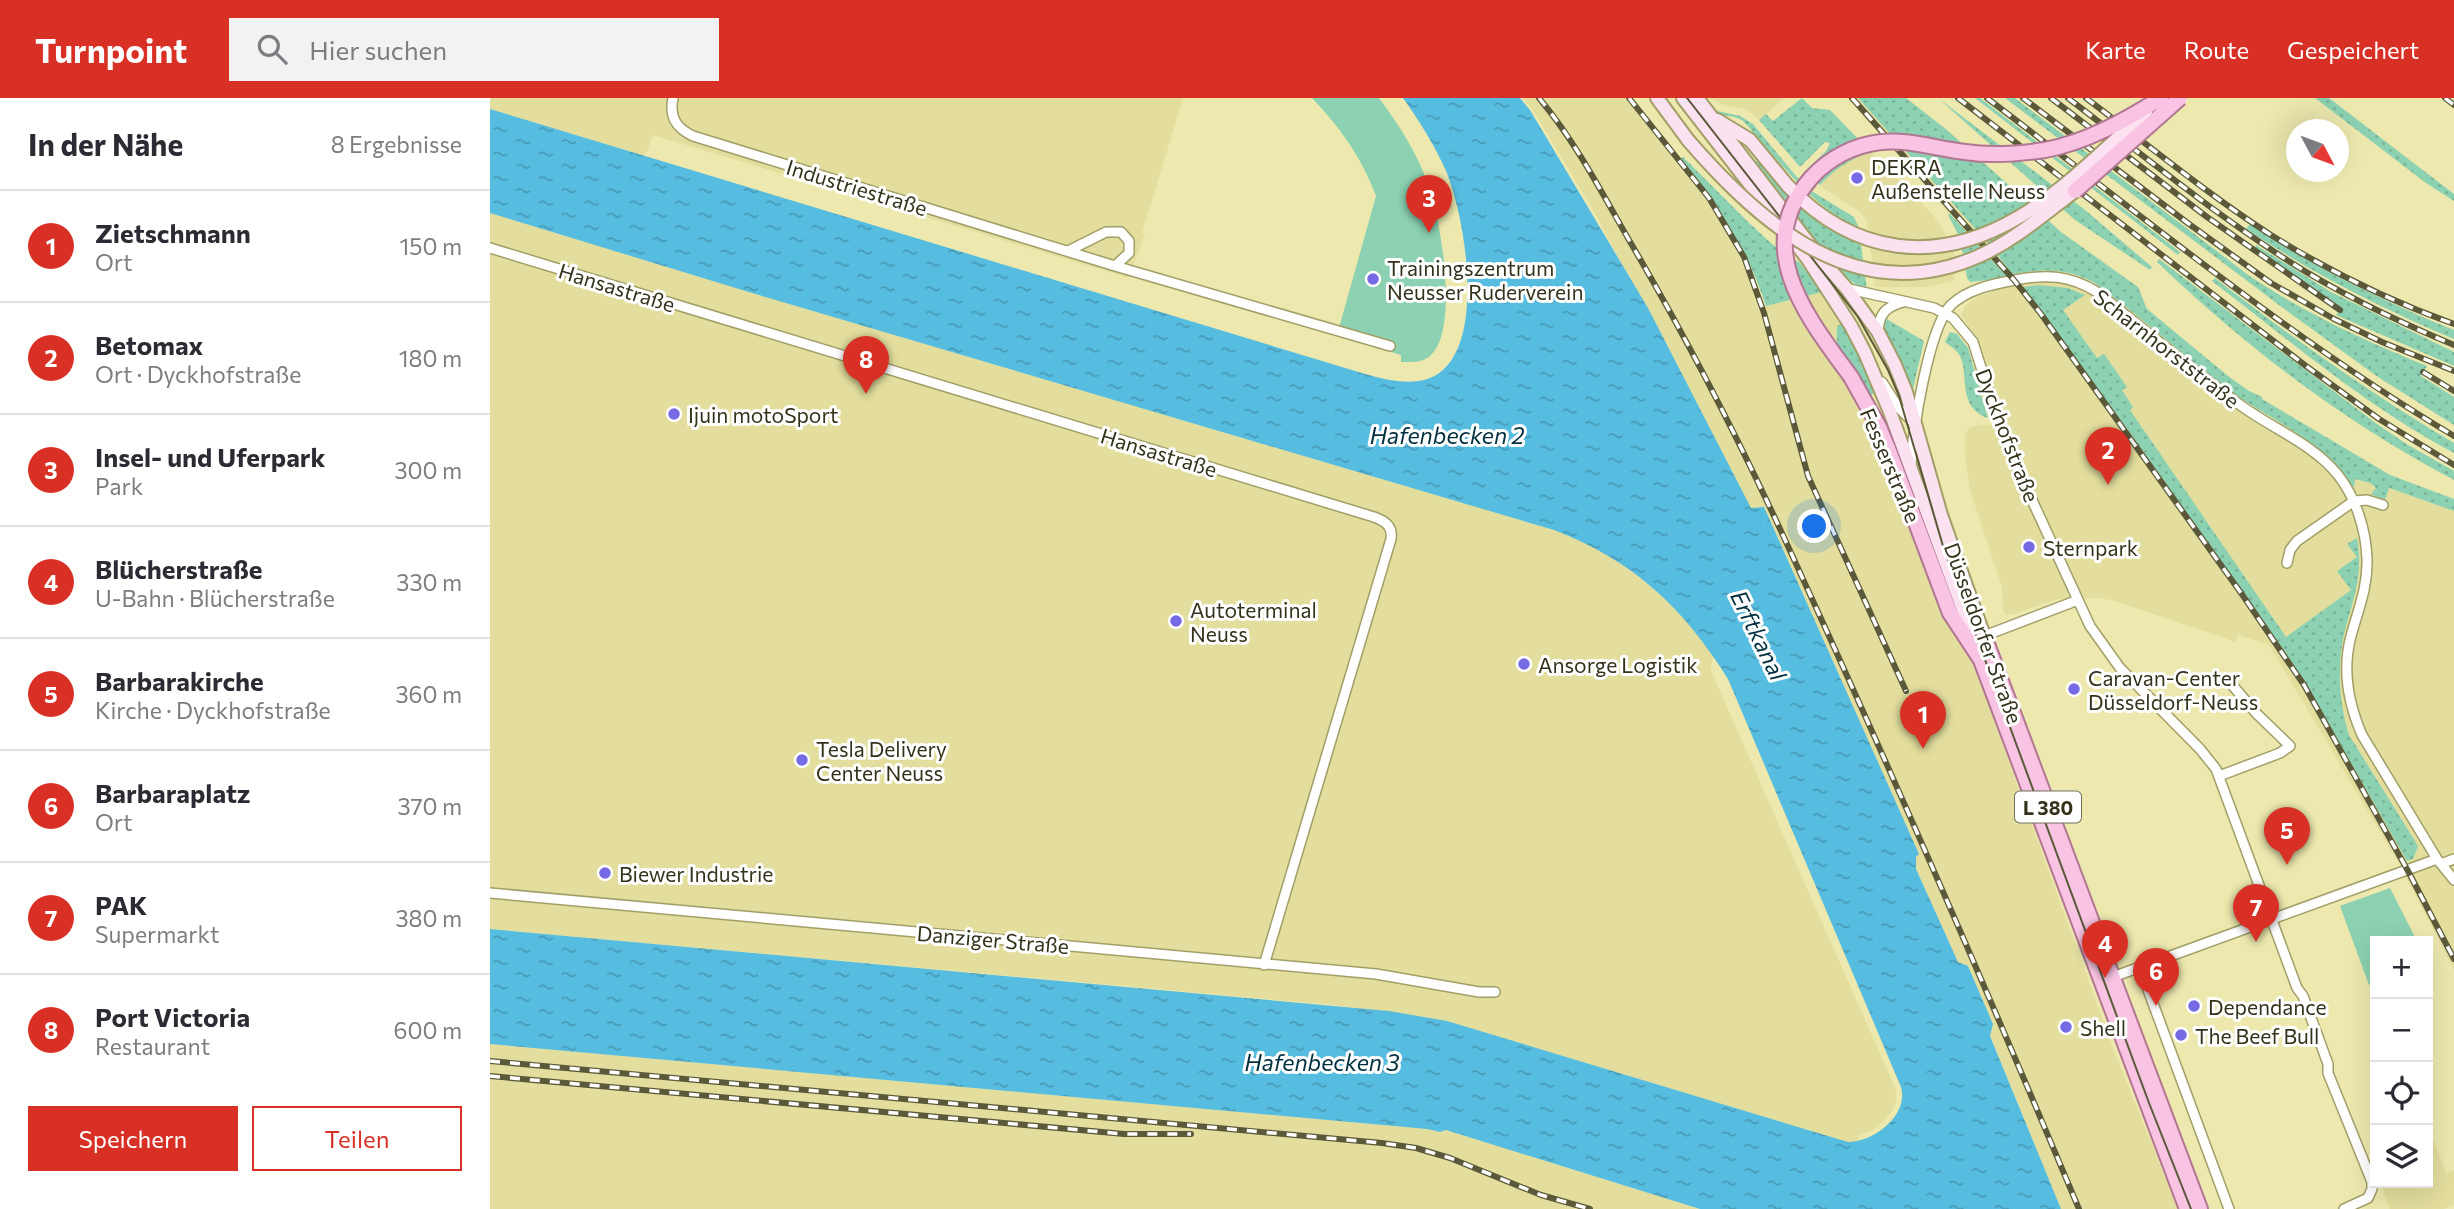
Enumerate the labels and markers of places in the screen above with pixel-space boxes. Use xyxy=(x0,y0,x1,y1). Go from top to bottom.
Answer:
place label: DEKRA Außenstelle Neuss xyxy=(1871,154,2045,203)
marker: DEKRA Außenstelle Neuss xyxy=(1849,170,1865,186)
pin: 3 xyxy=(1406,175,1452,233)
place label: Trainingszentrum Neusser Ruderverein xyxy=(1387,255,1584,304)
marker: Trainingszentrum Neusser Ruderverein xyxy=(1365,271,1381,287)
pin: 8 xyxy=(843,336,889,394)
place label: Ijuin motoSport xyxy=(688,402,838,427)
marker: Ijuin motoSport xyxy=(666,406,682,422)
pin: 2 xyxy=(2085,427,2131,485)
place label: Sternpark xyxy=(2043,535,2138,560)
marker: Sternpark xyxy=(2021,539,2037,555)
place label: Autoterminal Neuss xyxy=(1190,597,1317,646)
marker: Autoterminal Neuss xyxy=(1168,613,1184,629)
place label: Ansorge Logistik xyxy=(1538,652,1698,677)
marker: Ansorge Logistik xyxy=(1516,656,1532,672)
place label: Caravan-Center Düsseldorf-Neuss xyxy=(2088,665,2258,714)
marker: Caravan-Center Düsseldorf-Neuss xyxy=(2066,681,2082,697)
pin: 1 xyxy=(1900,691,1946,749)
place label: Tesla Delivery Center Neuss xyxy=(816,736,947,785)
marker: Tesla Delivery Center Neuss xyxy=(794,752,810,768)
pin: 5 xyxy=(2264,807,2310,865)
place label: Biewer Industrie xyxy=(619,861,773,886)
marker: Biewer Industrie xyxy=(597,865,613,881)
pin: 7 xyxy=(2233,884,2279,942)
pin: 4 xyxy=(2082,920,2128,978)
pin: 6 xyxy=(2133,948,2179,1006)
place label: Dependance xyxy=(2208,994,2327,1019)
marker: Dependance xyxy=(2186,998,2202,1014)
place label: Shell xyxy=(2080,1015,2126,1040)
marker: Shell xyxy=(2058,1019,2074,1035)
place label: The Beef Bull xyxy=(2195,1023,2319,1048)
marker: The Beef Bull xyxy=(2173,1027,2189,1043)

